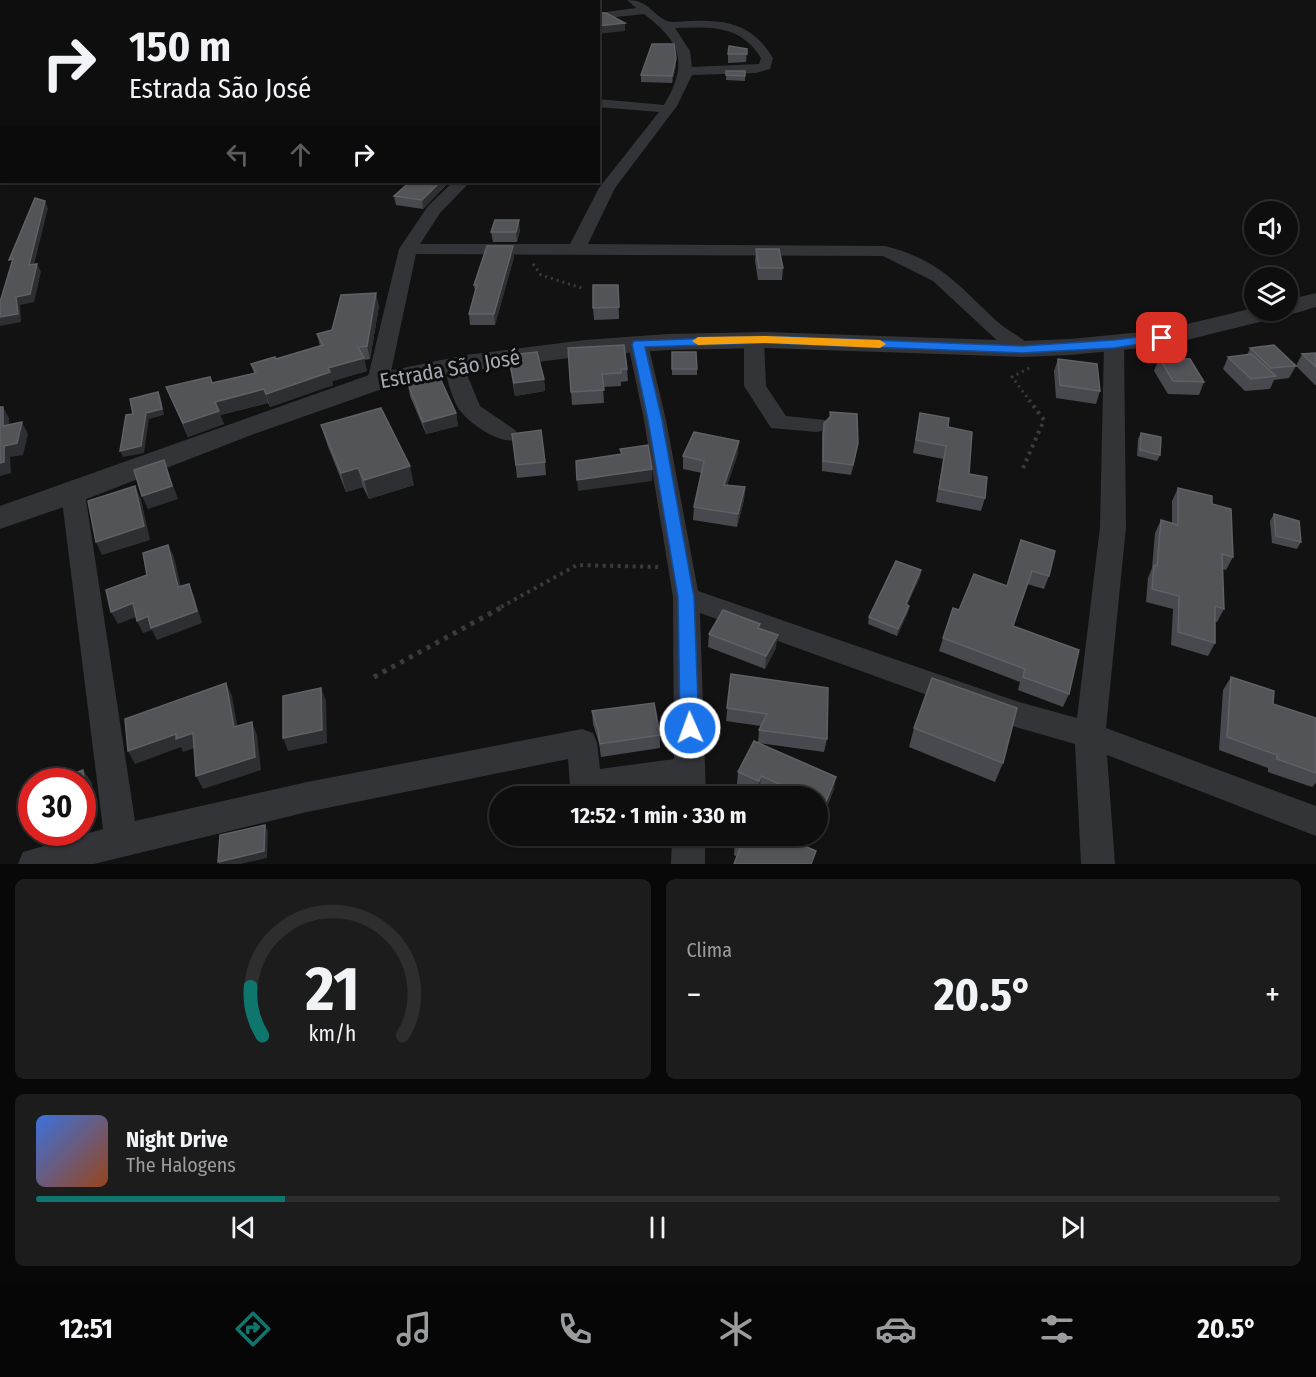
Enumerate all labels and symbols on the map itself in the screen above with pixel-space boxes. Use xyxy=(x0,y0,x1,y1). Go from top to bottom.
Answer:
pin xyxy=(1136,312,1187,363)
street label: Estrada São José xyxy=(378,344,522,394)
position arrow xyxy=(658,696,722,760)
speed limit sign: 30 xyxy=(18,768,96,846)

